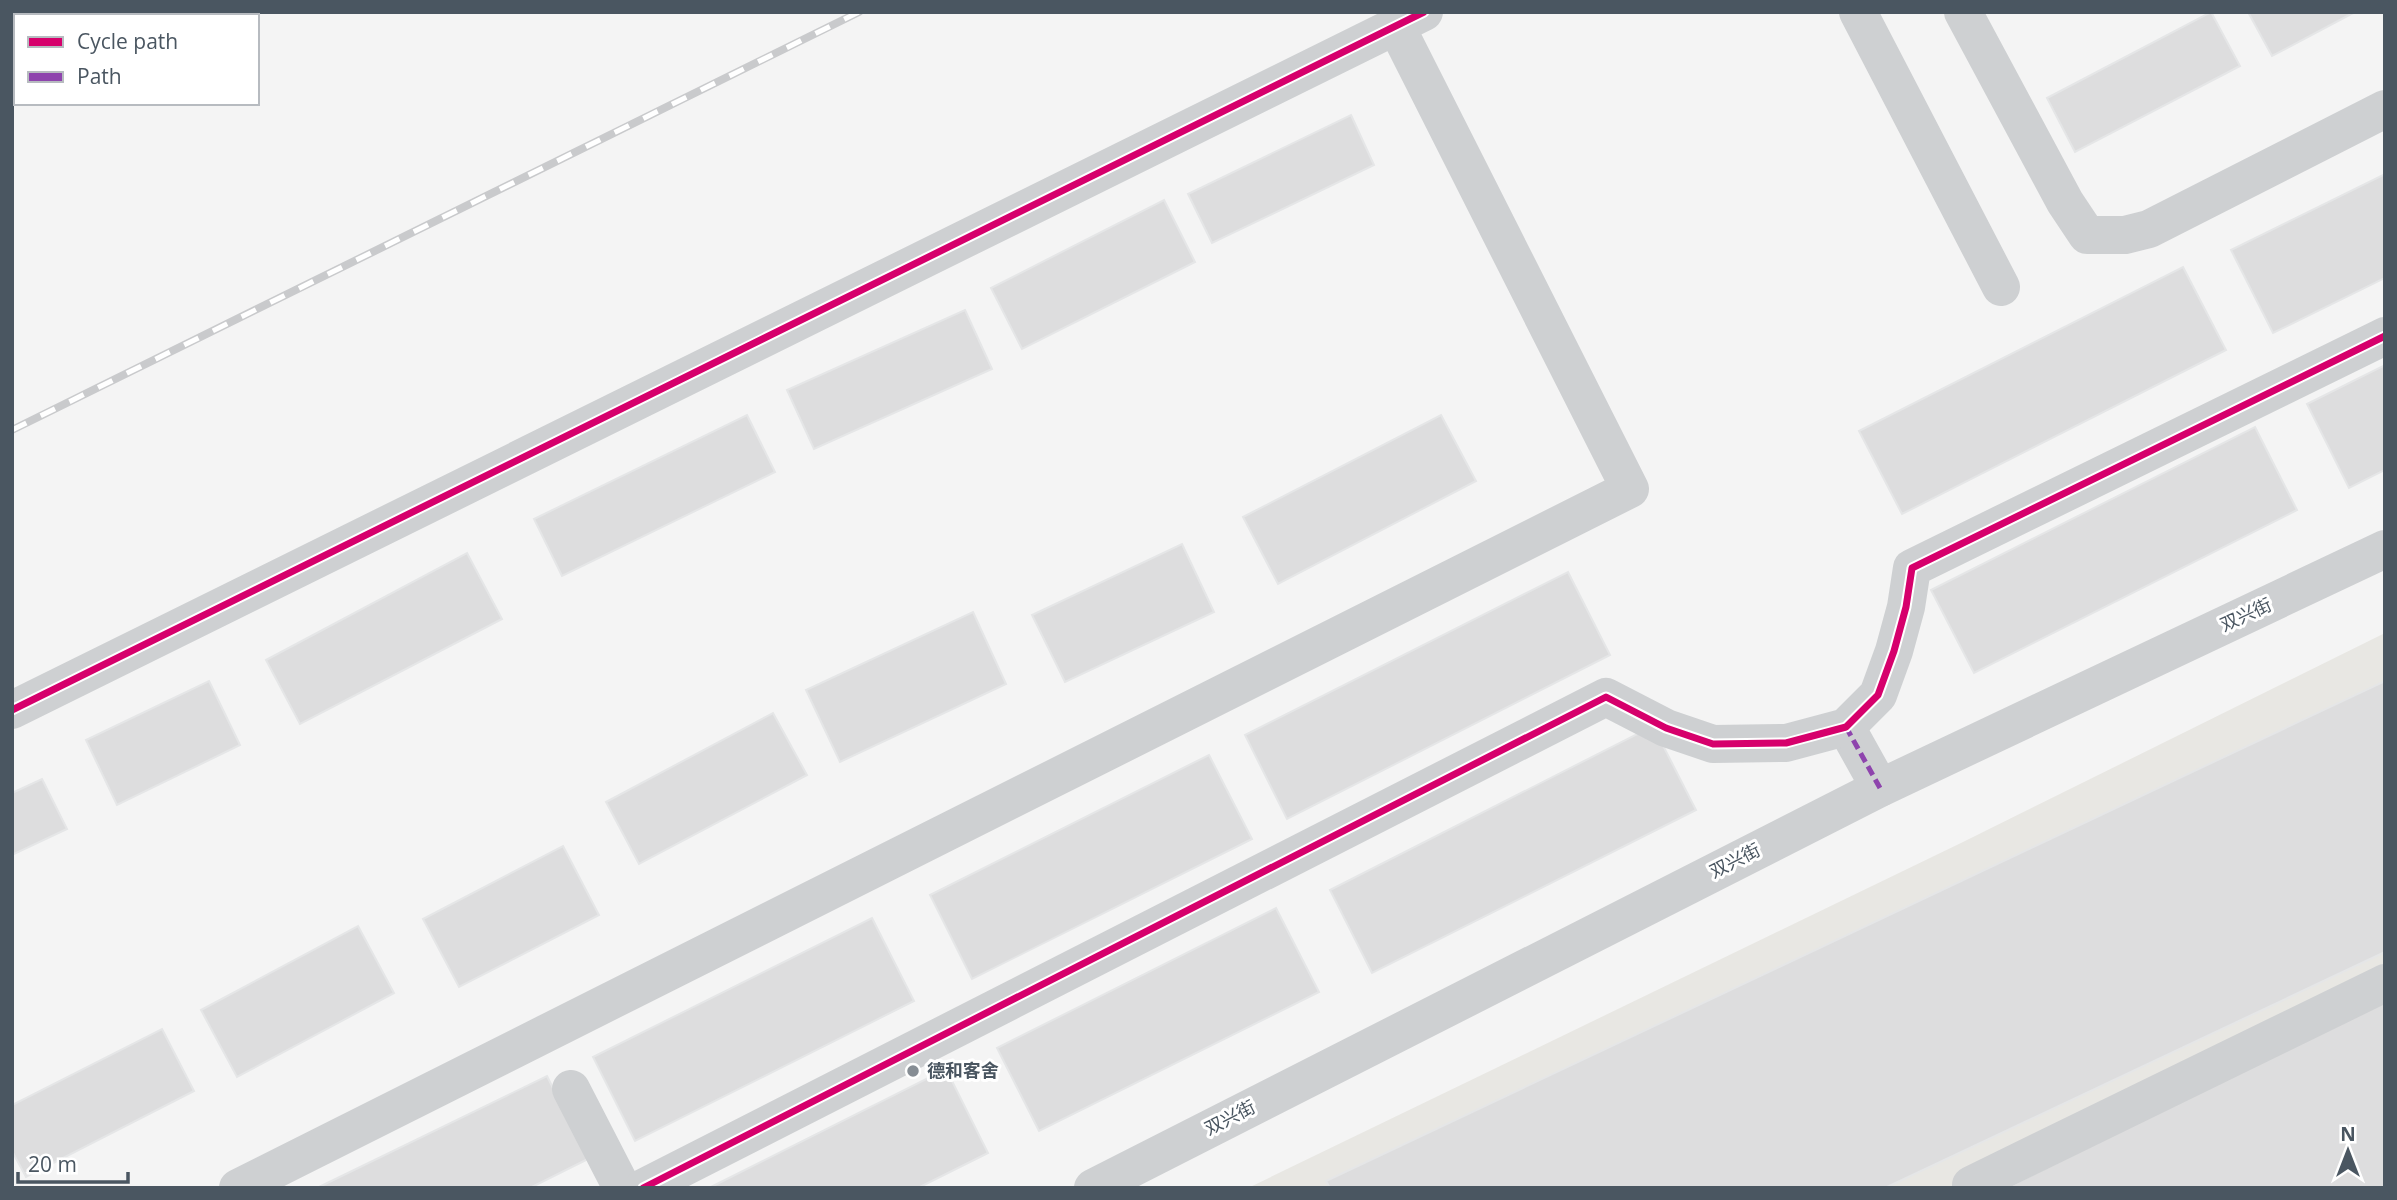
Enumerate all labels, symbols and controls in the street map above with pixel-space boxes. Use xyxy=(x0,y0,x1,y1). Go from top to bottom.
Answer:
legend xyxy=(14,14,259,105)
text: Cycle path xyxy=(77,27,178,55)
text: Path xyxy=(77,62,122,90)
street label: 双兴街 xyxy=(2216,592,2275,636)
street label: 双兴街 xyxy=(1705,837,1764,883)
place label: 德和客舍 xyxy=(927,1058,999,1082)
marker: 德和客舍 xyxy=(905,1063,921,1079)
street label: 双兴街 xyxy=(1200,1094,1259,1140)
north arrow xyxy=(2313,1116,2383,1186)
text: N xyxy=(2340,1121,2356,1147)
scale bar xyxy=(18,1140,128,1184)
text: 20 m xyxy=(28,1150,77,1178)

